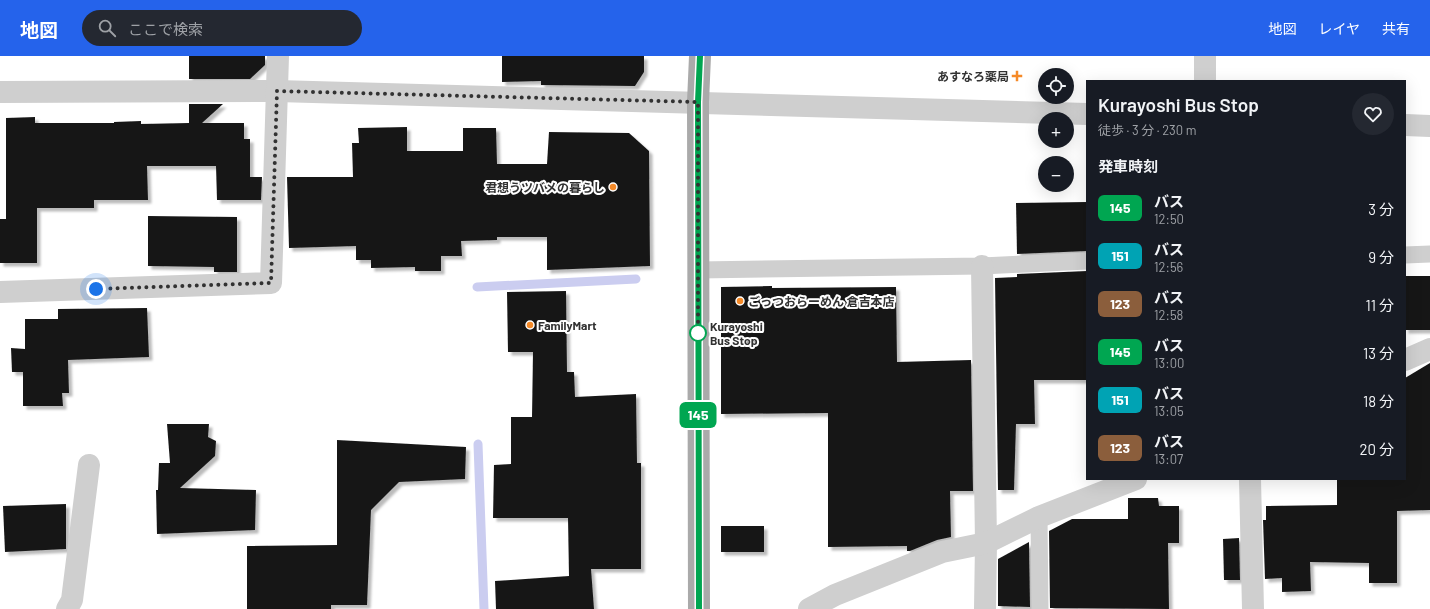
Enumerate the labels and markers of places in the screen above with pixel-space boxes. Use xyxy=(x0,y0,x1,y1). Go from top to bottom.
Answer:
place label: あすなろ薬局 xyxy=(937,69,1009,83)
marker: あすなろ薬局 xyxy=(1012,71,1022,81)
place label: 君想うツバメの暮らし xyxy=(485,180,605,194)
marker: 君想うツバメの暮らし xyxy=(608,182,618,192)
place label: ごっつおらーめん 倉吉本店 xyxy=(748,294,894,308)
marker: ごっつおらーめん 倉吉本店 xyxy=(735,296,745,306)
place label: FamilyMart xyxy=(538,318,597,332)
place label: Kurayoshi Bus Stop xyxy=(710,319,763,347)
marker: FamilyMart xyxy=(525,320,535,330)
marker: Kurayoshi Bus Stop xyxy=(689,324,707,342)

